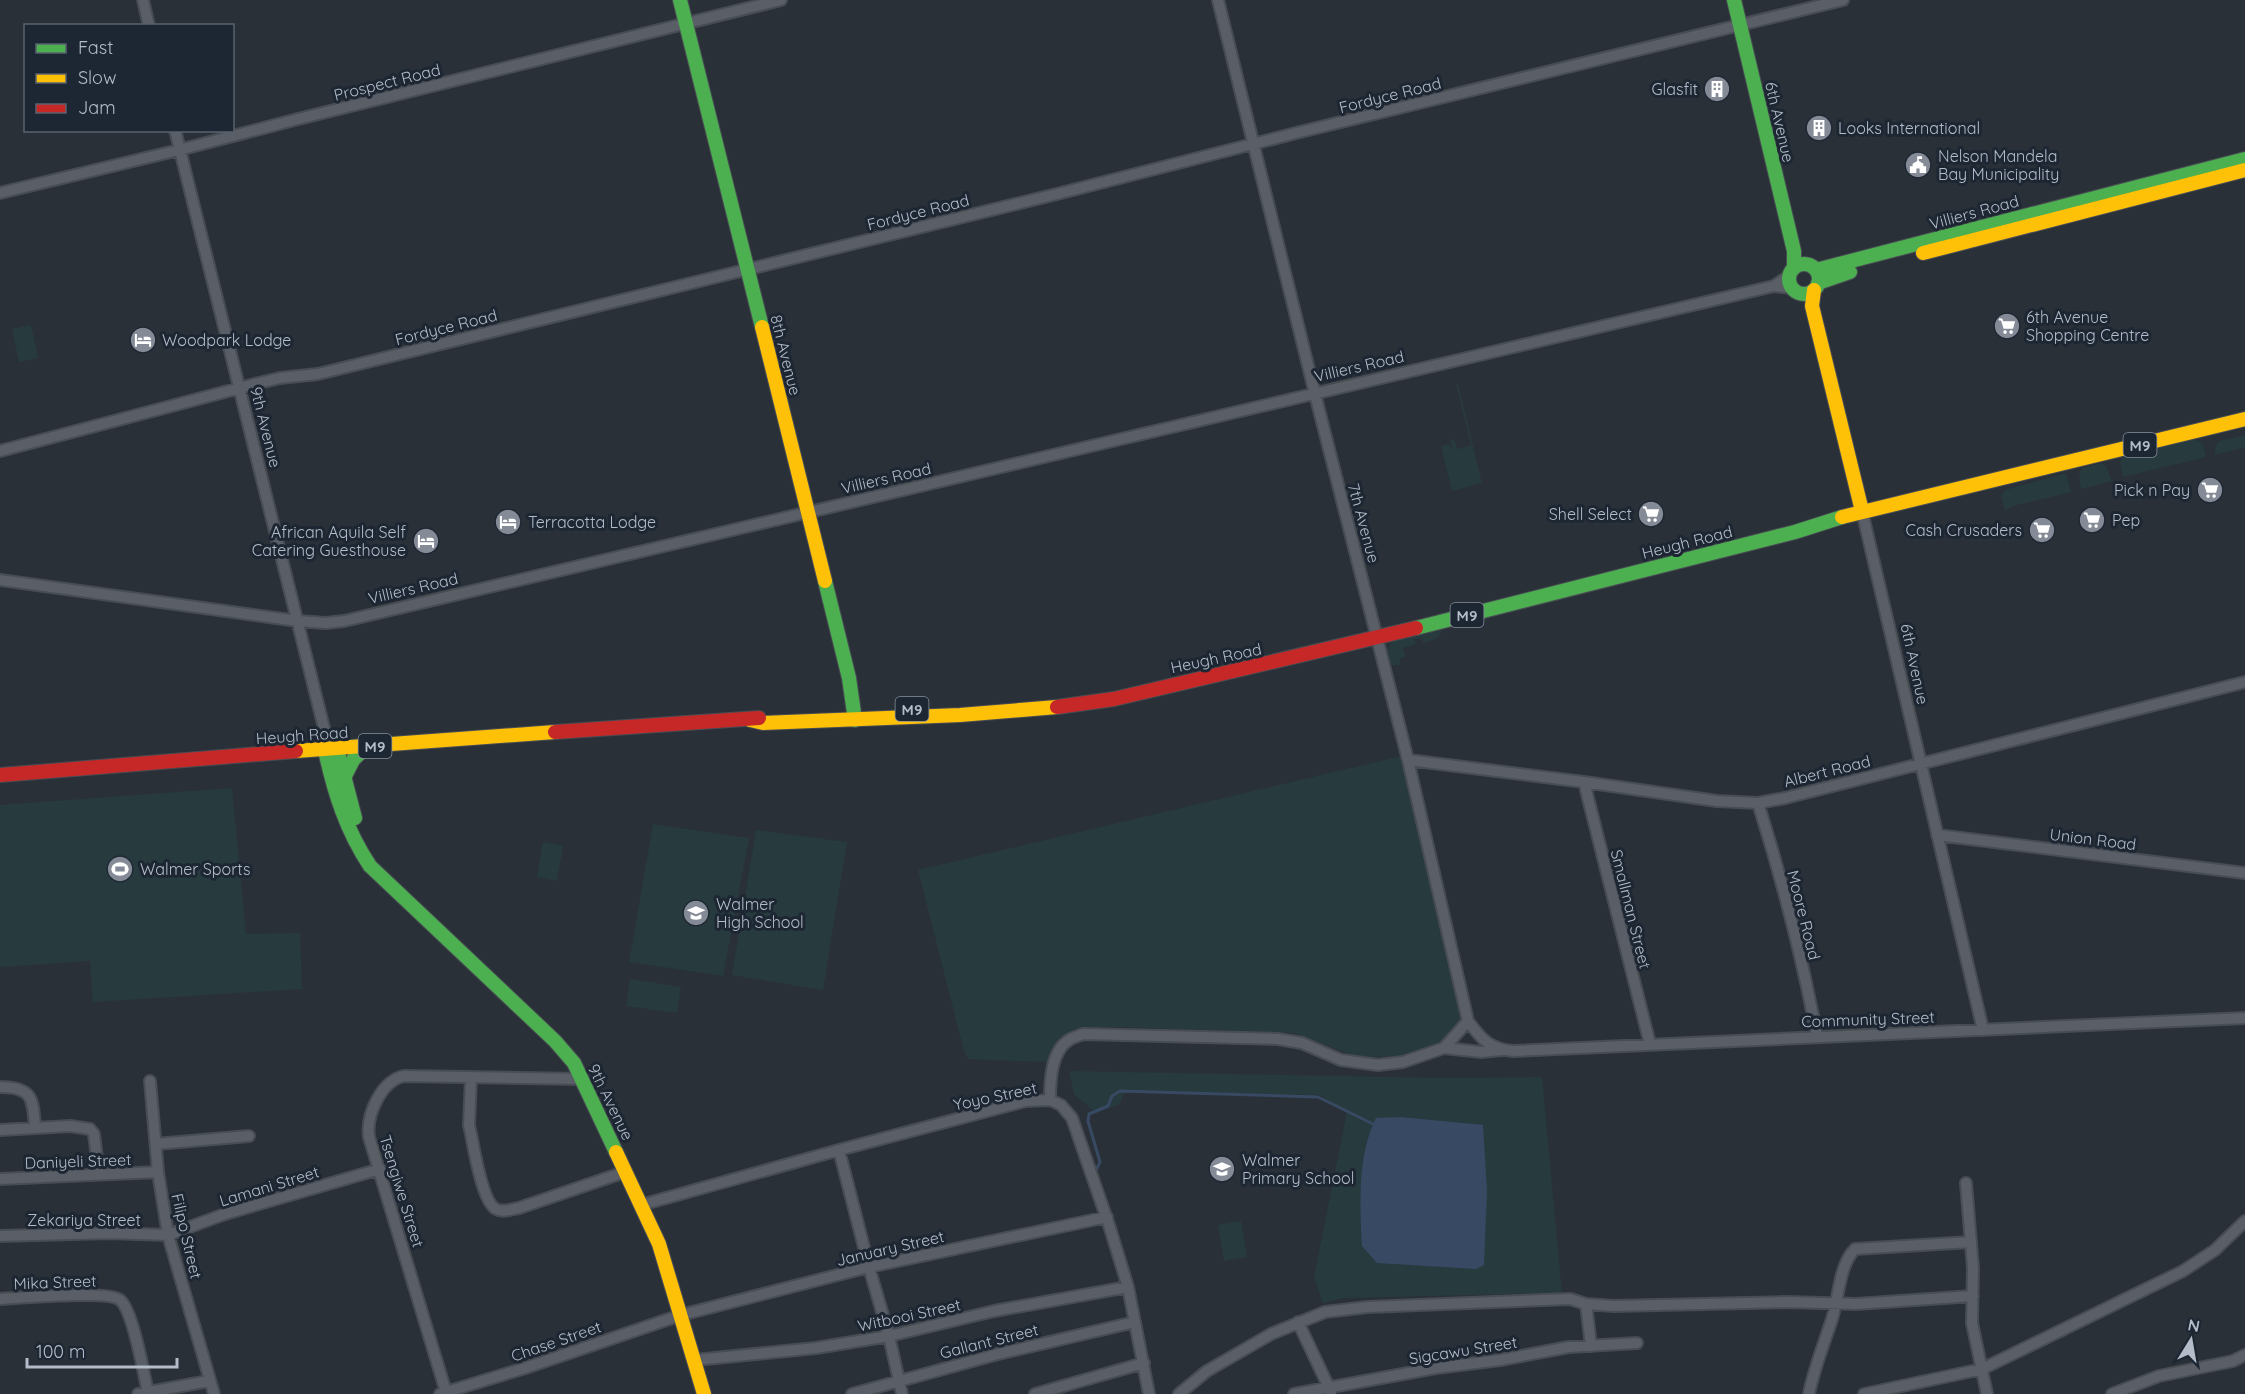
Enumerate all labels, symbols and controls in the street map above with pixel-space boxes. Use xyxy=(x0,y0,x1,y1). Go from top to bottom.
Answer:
legend xyxy=(24,24,234,132)
text: Fast xyxy=(78,36,113,59)
street label: Prospect Road xyxy=(332,59,442,105)
text: Slow xyxy=(78,66,116,89)
street label: Fordyce Road xyxy=(1337,73,1443,117)
building icon: Glasfit xyxy=(1702,74,1732,104)
place label: Glasfit xyxy=(1651,79,1698,99)
street label: 6th Avenue xyxy=(1761,80,1799,164)
text: Jam xyxy=(78,96,116,119)
building icon: Looks International xyxy=(1804,113,1834,143)
place label: Looks International xyxy=(1838,118,1980,138)
place label: Nelson Mandela Bay Municipality xyxy=(1938,146,2059,184)
public building icon: Nelson Mandela Bay Municipality xyxy=(1903,150,1933,180)
street label: Fordyce Road xyxy=(865,190,971,234)
street label: Villiers Road xyxy=(1927,190,2021,234)
street label: Fordyce Road xyxy=(393,305,499,349)
place label: 6th Avenue Shopping Centre xyxy=(2026,307,2149,345)
supermarket icon: 6th Avenue Shopping Centre xyxy=(1992,311,2022,341)
street label: 8th Avenue xyxy=(766,313,806,397)
hotel icon: Woodpark Lodge xyxy=(128,325,158,355)
place label: Woodpark Lodge xyxy=(162,330,291,350)
street label: Villiers Road xyxy=(1312,346,1406,386)
street label: 9th Avenue xyxy=(246,385,286,469)
road number: M9 xyxy=(2124,433,2156,457)
street label: Villiers Road xyxy=(839,458,933,498)
supermarket icon: Pick n Pay xyxy=(2195,475,2225,505)
place label: Pick n Pay xyxy=(2114,480,2190,500)
street label: 7th Avenue xyxy=(1344,481,1384,565)
supermarket icon: Shell Select xyxy=(1636,499,1666,529)
place label: Shell Select xyxy=(1549,504,1632,524)
supermarket icon: Pep xyxy=(2077,505,2107,535)
hotel icon: Terracotta Lodge xyxy=(493,507,523,537)
place label: Pep xyxy=(2112,510,2140,530)
place label: Terracotta Lodge xyxy=(528,512,656,532)
supermarket icon: Cash Crusaders xyxy=(2027,515,2057,545)
place label: Cash Crusaders xyxy=(1905,520,2022,540)
street label: Heugh Road xyxy=(1640,521,1734,563)
place label: African Aquila Self Catering Guesthouse xyxy=(252,522,406,560)
hotel icon: African Aquila Self Catering Guesthouse xyxy=(411,526,441,556)
street label: Villiers Road xyxy=(366,568,460,608)
road number: M9 xyxy=(1450,603,1484,627)
street label: 6th Avenue xyxy=(1897,622,1933,706)
street label: Heugh Road xyxy=(1169,639,1263,677)
road number: M9 xyxy=(896,697,928,721)
street label: Heugh Road xyxy=(255,722,349,748)
road number: M9 xyxy=(358,734,392,758)
street label: Albert Road xyxy=(1782,751,1872,791)
street label: Union Road xyxy=(2049,824,2137,854)
street label: Smallman Street xyxy=(1607,847,1655,971)
sports icon: Walmer Sports xyxy=(105,854,135,884)
place label: Walmer Sports xyxy=(140,859,251,879)
street label: Moore Road xyxy=(1783,868,1825,962)
place label: Walmer High School xyxy=(716,894,804,932)
school or university icon: Walmer High School xyxy=(681,898,711,928)
street label: Community Street xyxy=(1801,1007,1935,1031)
street label: 9th Avenue xyxy=(584,1061,638,1143)
street label: Yoyo Street xyxy=(951,1077,1039,1115)
street label: Tsengiwe Street xyxy=(375,1133,429,1249)
street label: Daniyeli Street xyxy=(24,1149,132,1173)
place label: Walmer Primary School xyxy=(1242,1150,1354,1188)
school or university icon: Walmer Primary School xyxy=(1207,1154,1237,1184)
street label: Lamani Street xyxy=(217,1161,321,1211)
street label: Filipo Street xyxy=(167,1191,207,1281)
street label: Zekariya Street xyxy=(27,1210,141,1230)
street label: January Street xyxy=(834,1226,946,1270)
street label: Mika Street xyxy=(13,1271,97,1293)
street label: Witbooi Street xyxy=(856,1294,962,1336)
north arrow xyxy=(2161,1310,2221,1370)
text: N xyxy=(2186,1314,2202,1336)
street label: Chase Street xyxy=(508,1316,604,1366)
street label: Gallant Street xyxy=(938,1319,1040,1363)
scale bar xyxy=(27,1331,177,1369)
street label: Sigcawu Street xyxy=(1408,1332,1518,1368)
text: 100 m xyxy=(36,1340,85,1363)

